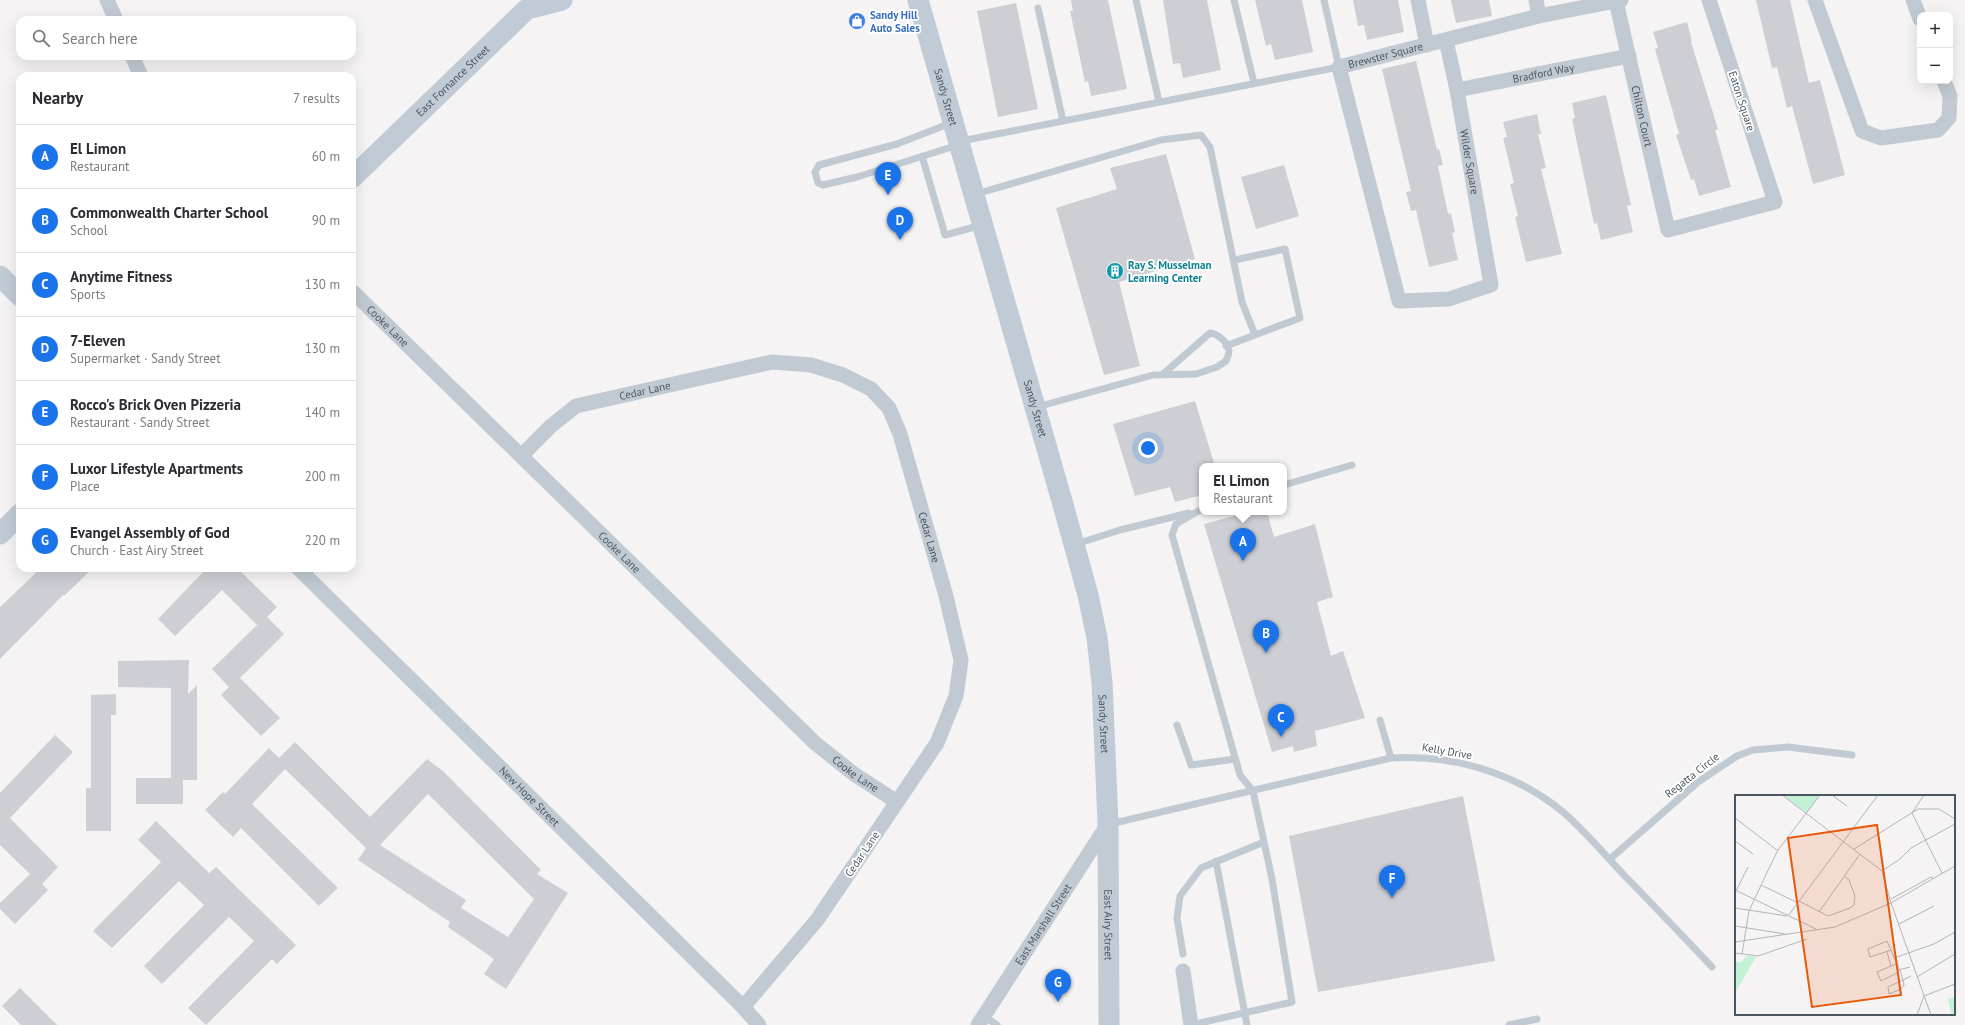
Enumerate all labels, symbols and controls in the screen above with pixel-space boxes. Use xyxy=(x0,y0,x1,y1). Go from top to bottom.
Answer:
place label: Sandy Hill Auto Sales xyxy=(870,8,920,35)
shop icon: Sandy Hill Auto Sales xyxy=(847,11,867,31)
map controls xyxy=(1917,12,1953,84)
button: + xyxy=(1917,12,1953,48)
search box xyxy=(16,16,356,60)
icon: search xyxy=(30,27,52,49)
text: Search here xyxy=(62,29,138,48)
street label: Brewster Square xyxy=(1347,39,1425,71)
street label: East Fornance Street xyxy=(413,42,493,119)
button: − xyxy=(1917,48,1953,84)
street label: Bradford Way xyxy=(1511,60,1576,86)
street label: Sandy Street xyxy=(931,67,961,128)
street label: Eaton Square xyxy=(1726,69,1758,133)
street label: Chilton Court xyxy=(1628,84,1656,148)
text: Nearby xyxy=(32,87,83,109)
text: 7 results xyxy=(293,90,340,107)
street label: Wilder Square xyxy=(1457,128,1482,196)
text: El Limon xyxy=(70,139,126,158)
text: A xyxy=(41,148,49,165)
text: 60 m xyxy=(312,148,340,165)
text: Restaurant xyxy=(70,158,129,175)
pin: E xyxy=(875,162,901,195)
text: Commonwealth Charter School xyxy=(70,203,268,222)
pin: D xyxy=(887,207,913,240)
text: B xyxy=(41,212,49,229)
text: 90 m xyxy=(312,212,340,229)
text: School xyxy=(70,222,108,239)
place label: Ray S. Musselman Learning Center xyxy=(1128,258,1211,285)
building icon: Ray S. Musselman Learning Center xyxy=(1105,261,1125,281)
text: Anytime Fitness xyxy=(70,267,172,286)
text: C xyxy=(41,276,49,293)
text: 130 m xyxy=(305,276,340,293)
text: Sports xyxy=(70,286,106,303)
street label: Cooke Lane xyxy=(364,302,412,350)
text: 7-Eleven xyxy=(70,331,125,350)
text: D xyxy=(41,340,49,357)
text: 130 m xyxy=(305,340,340,357)
text: Supermarket · Sandy Street xyxy=(70,350,221,367)
street label: Cedar Lane xyxy=(618,378,672,403)
street label: Sandy Street xyxy=(1021,378,1050,439)
text: Rocco's Brick Oven Pizzeria xyxy=(70,395,241,414)
text: E xyxy=(42,404,48,421)
text: 140 m xyxy=(305,404,340,421)
text: Restaurant · Sandy Street xyxy=(70,414,210,431)
your location xyxy=(1138,438,1158,458)
text: Luxor Lifestyle Apartments xyxy=(70,459,243,478)
popup xyxy=(1199,463,1287,515)
text: F xyxy=(42,468,48,485)
text: 200 m xyxy=(305,468,340,485)
text: El Limon xyxy=(1213,471,1269,490)
text: Place xyxy=(70,478,100,495)
text: Restaurant xyxy=(1213,490,1273,507)
street label: Cedar Lane xyxy=(915,510,943,565)
text: Evangel Assembly of God xyxy=(70,523,230,542)
street label: Cooke Lane xyxy=(595,528,644,576)
pin: A xyxy=(1230,528,1256,561)
text: G xyxy=(41,532,49,549)
text: 220 m xyxy=(305,532,340,549)
text: Church · East Airy Street xyxy=(70,542,203,559)
pin: B xyxy=(1253,620,1279,653)
street label: Sandy Street xyxy=(1096,694,1112,754)
pin: C xyxy=(1268,704,1294,737)
street label: Kelly Drive xyxy=(1421,740,1473,762)
street label: Regatta Circle xyxy=(1662,749,1722,801)
street label: Cooke Lane xyxy=(829,752,882,795)
street label: New Hope Street xyxy=(496,763,563,829)
inset map xyxy=(1735,795,1955,1015)
street label: Cedar Lane xyxy=(842,828,883,880)
pin: F xyxy=(1379,865,1405,898)
street label: East Marshall Street xyxy=(1012,881,1075,968)
street label: East Airy Street xyxy=(1101,889,1116,961)
pin: G xyxy=(1045,969,1071,1002)

